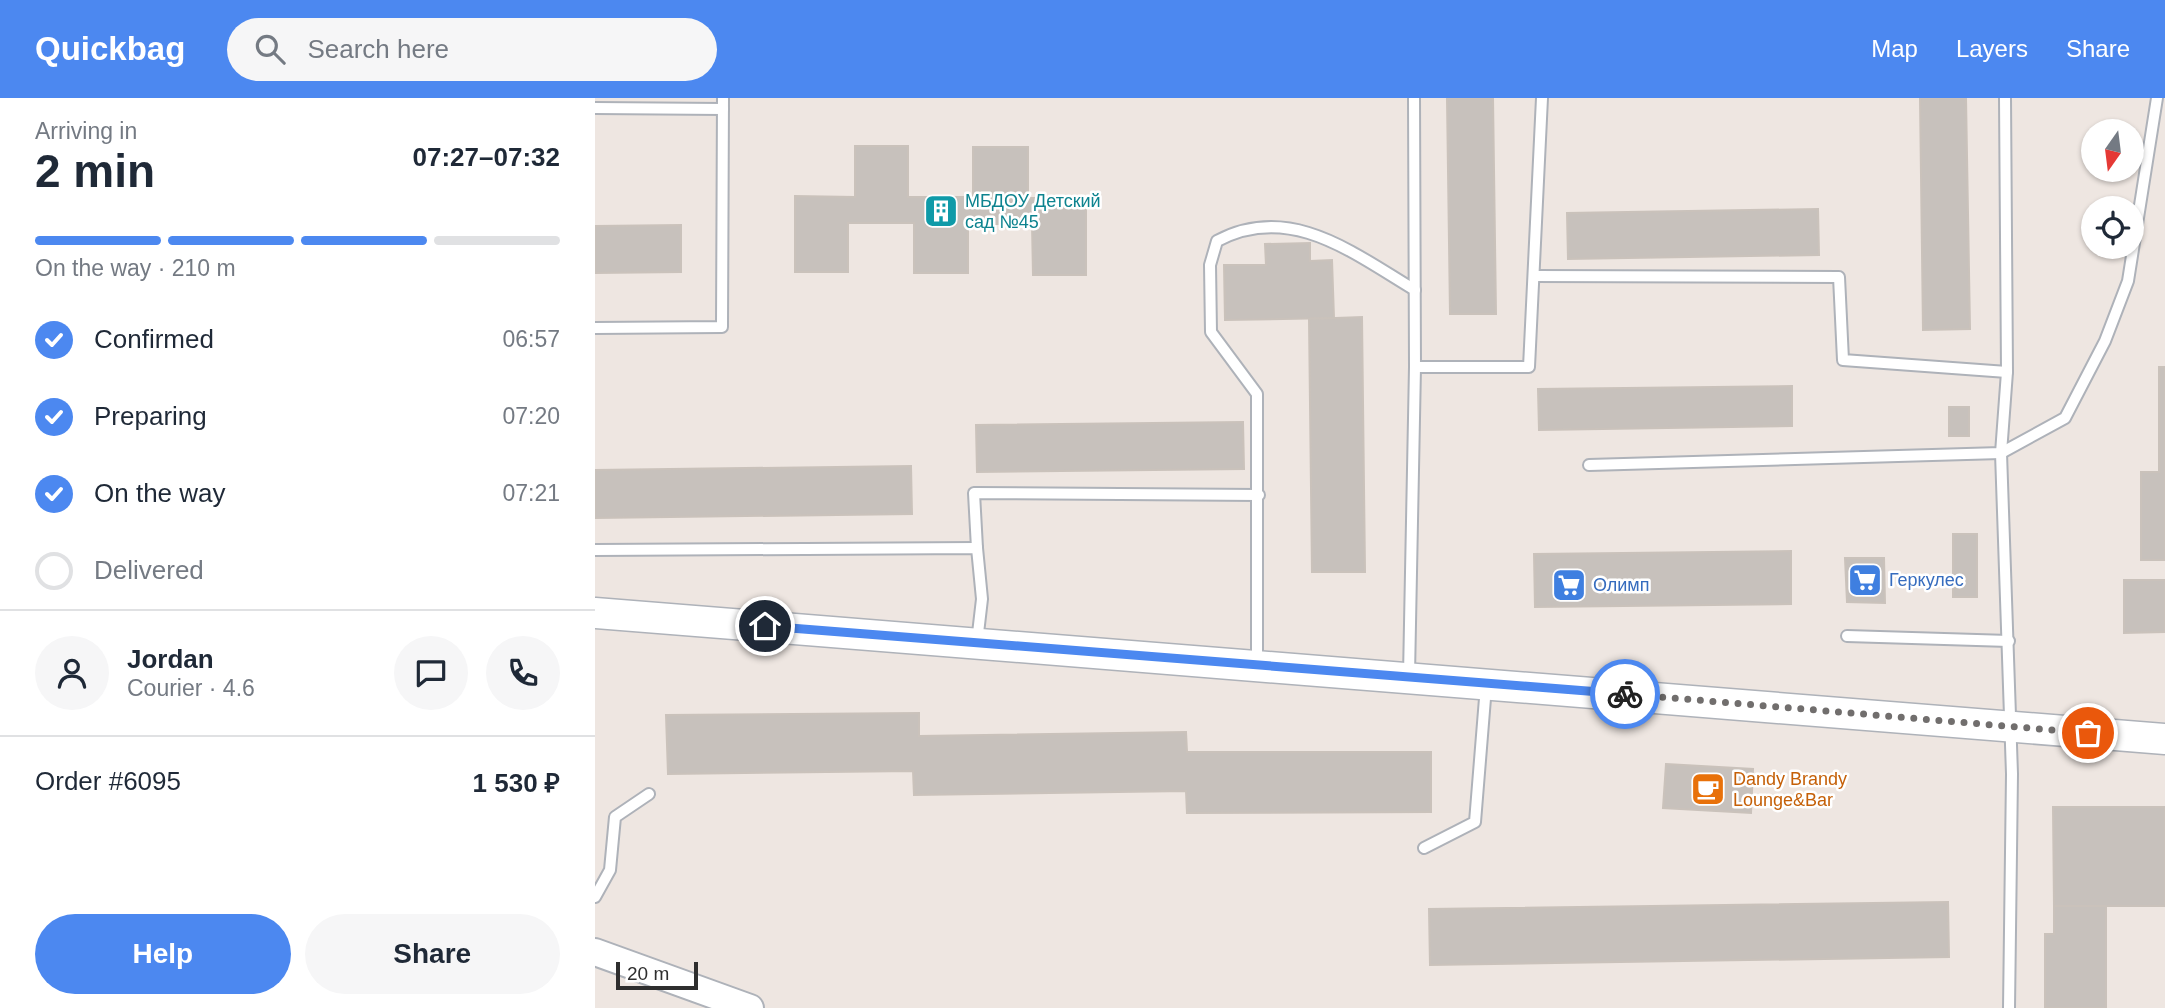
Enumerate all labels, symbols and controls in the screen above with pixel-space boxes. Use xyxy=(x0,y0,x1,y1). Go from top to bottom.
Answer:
search box xyxy=(227,18,717,81)
text: Quickbag xyxy=(35,30,185,67)
icon: search xyxy=(251,30,289,68)
text: Search here xyxy=(307,34,449,64)
text: Map xyxy=(1871,35,1918,62)
text: Layers xyxy=(1956,35,2028,62)
text: Share xyxy=(2066,35,2130,62)
text: Arriving in xyxy=(35,118,137,144)
north arrow xyxy=(2081,119,2144,182)
map controls xyxy=(2081,119,2144,259)
text: 07:27–07:32 xyxy=(413,142,560,172)
text: 2 min xyxy=(35,145,155,197)
place label: МБДОУ Детский сад №45 xyxy=(965,191,1101,232)
building icon: МБДОУ Детский сад №45 xyxy=(922,192,960,230)
button: locate xyxy=(2081,196,2144,259)
text: On the way · 210 m xyxy=(35,255,236,281)
icon: check xyxy=(35,321,73,359)
text: Confirmed xyxy=(94,324,214,354)
text: 06:57 xyxy=(502,326,560,352)
icon: check xyxy=(35,398,73,436)
text: Preparing xyxy=(94,401,207,431)
text: 07:20 xyxy=(502,403,560,429)
icon: check xyxy=(35,475,73,513)
text: On the way xyxy=(94,478,226,508)
text: 07:21 xyxy=(502,480,560,506)
text: Delivered xyxy=(94,555,204,585)
supermarket icon: Геркулес xyxy=(1846,561,1884,599)
supermarket icon: Олимп xyxy=(1550,566,1588,604)
place label: Геркулес xyxy=(1889,570,1964,590)
place label: Олимп xyxy=(1593,575,1649,595)
pin xyxy=(735,596,795,656)
icon: home xyxy=(746,607,784,645)
button: person xyxy=(35,636,109,710)
button: chat xyxy=(394,636,468,710)
button: phone xyxy=(486,636,560,710)
text: Jordan xyxy=(127,644,214,674)
courier xyxy=(1590,659,1660,729)
text: Courier · 4.6 xyxy=(127,675,255,701)
icon: bike xyxy=(1606,675,1644,713)
pin xyxy=(2058,703,2118,763)
icon: bag xyxy=(2069,714,2107,752)
text: Order #6095 xyxy=(35,766,181,796)
text: 1 530 ₽ xyxy=(473,768,560,798)
place label: Dandy Brandy Lounge&Bar xyxy=(1733,769,1847,810)
cafe icon: Dandy Brandy Lounge&Bar xyxy=(1689,770,1727,808)
button: Help xyxy=(35,914,291,994)
button: Share xyxy=(305,914,560,994)
scale bar xyxy=(616,959,698,991)
text: 20 m xyxy=(627,963,669,984)

